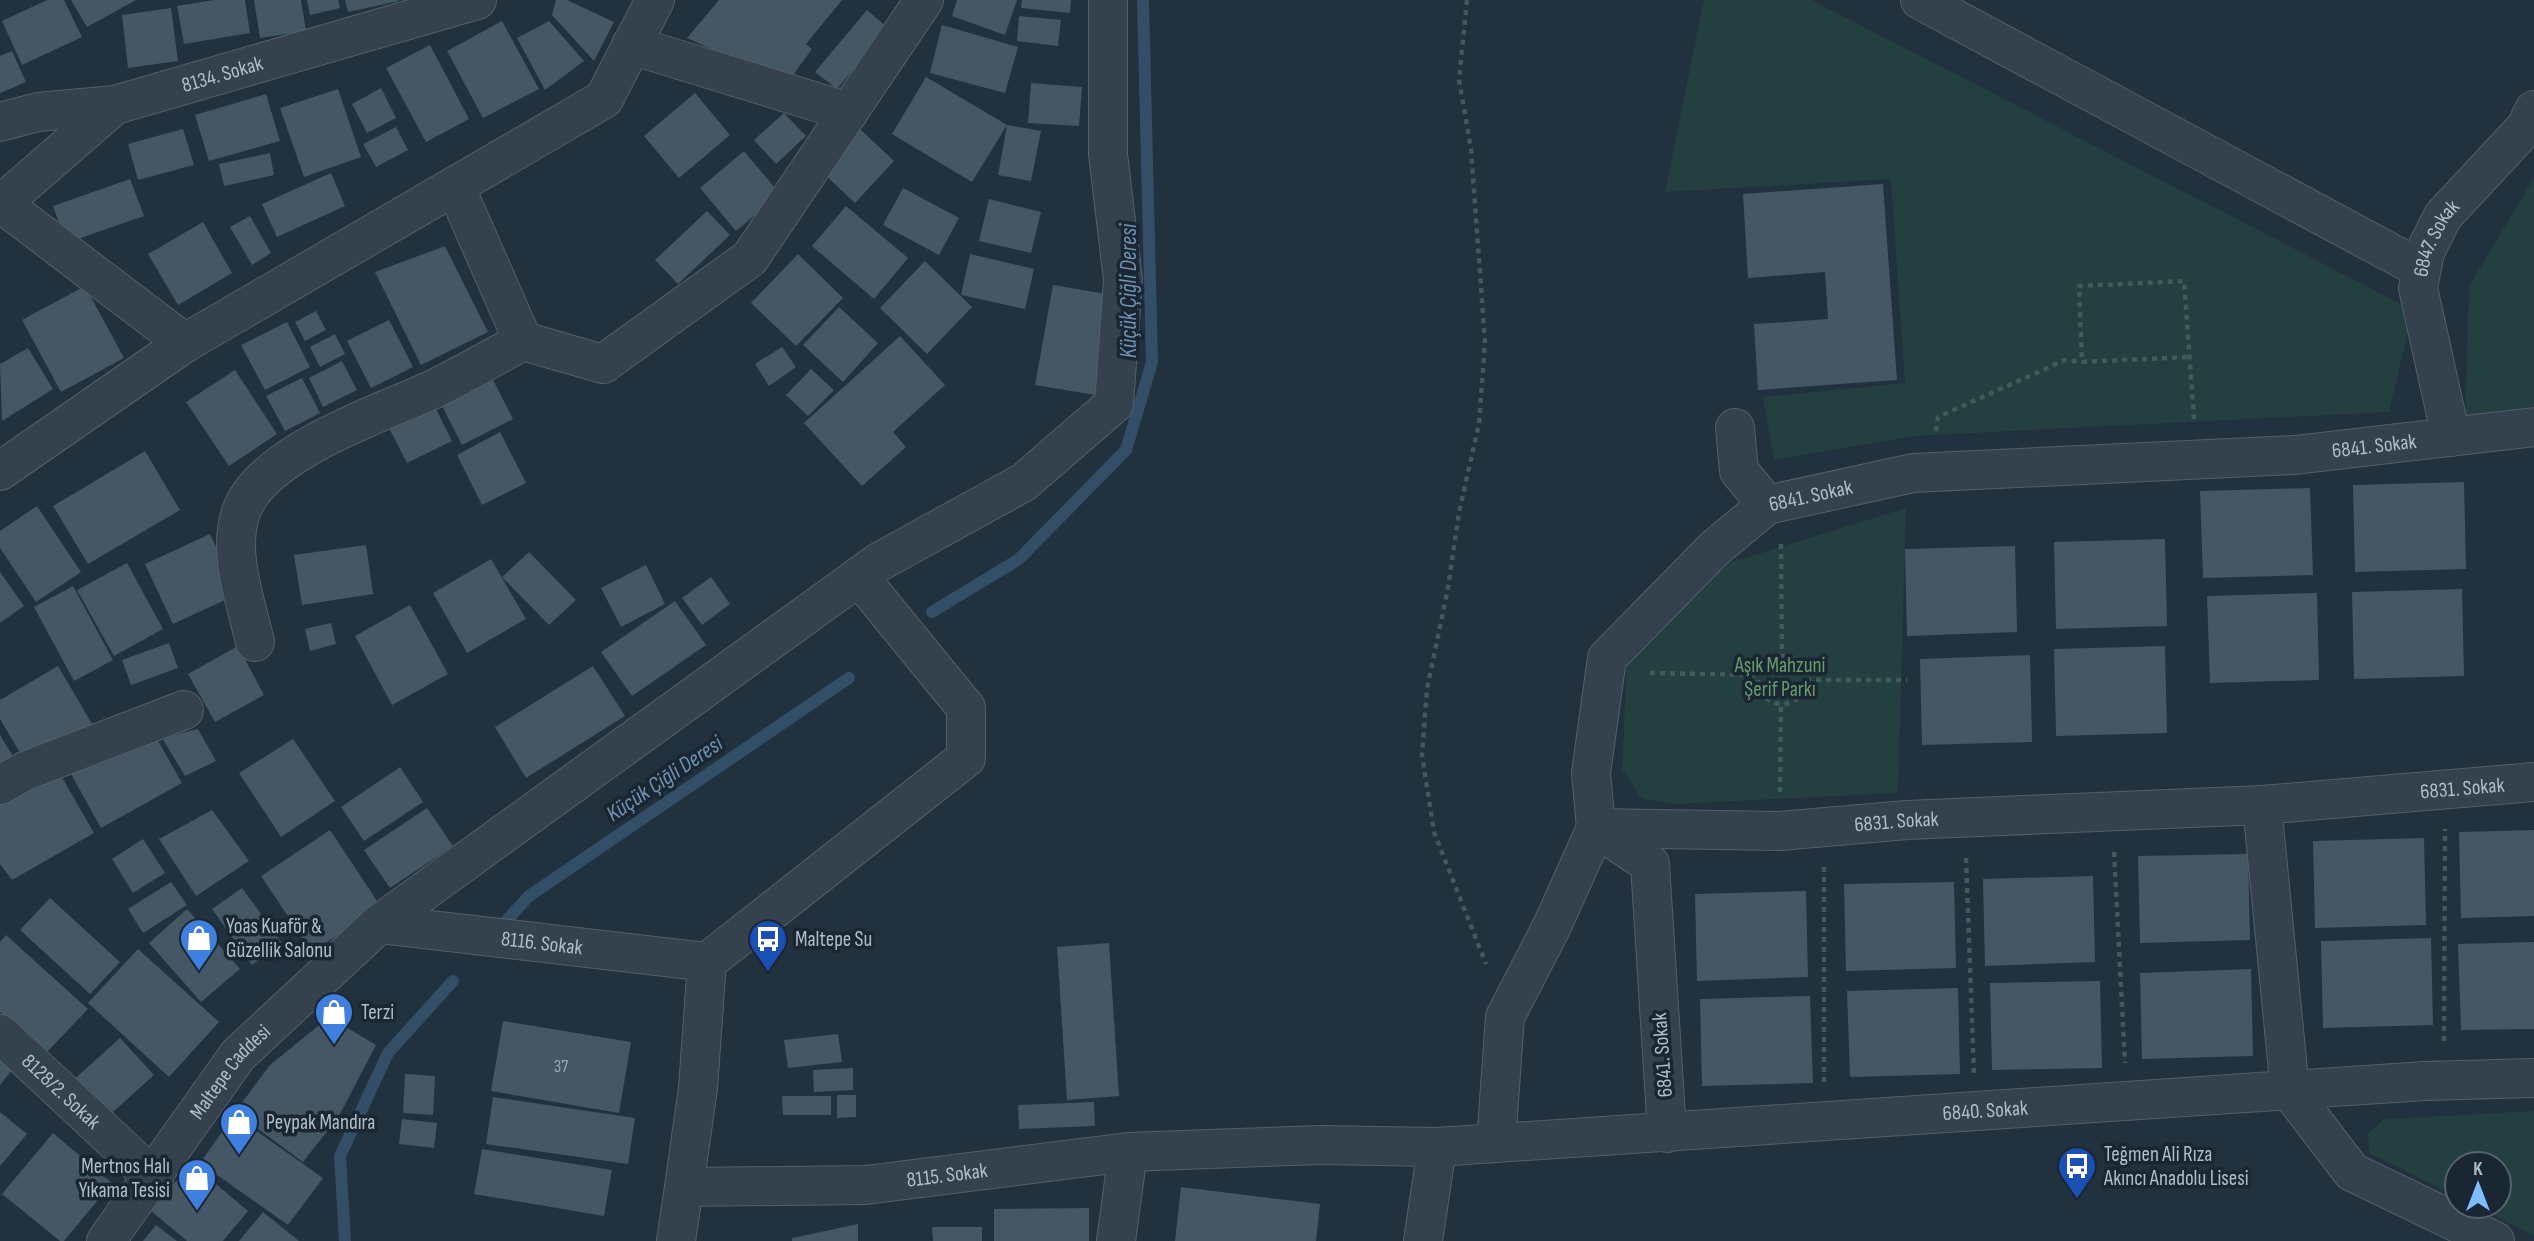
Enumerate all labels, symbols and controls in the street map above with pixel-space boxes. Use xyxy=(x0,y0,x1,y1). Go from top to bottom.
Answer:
street label: 8134. Sokak xyxy=(179,51,266,98)
street label: 6847. Sokak xyxy=(2408,195,2465,279)
water label: Küçük Çiğli Deresi xyxy=(1115,223,1143,358)
street label: 6841. Sokak xyxy=(2331,429,2418,464)
street label: 6841. Sokak xyxy=(1767,475,1855,517)
park label: Aşık Mahzuni Şerif Parkı xyxy=(1734,653,1825,702)
water label: Küçük Çiğli Deresi xyxy=(601,729,729,828)
street label: 6831. Sokak xyxy=(2419,773,2505,805)
street label: 6831. Sokak xyxy=(1853,807,1939,837)
place label: Yoas Kuaför & Güzellik Salonu xyxy=(226,914,332,963)
shop icon: Yoas Kuaför & Güzellik Salonu xyxy=(178,917,220,972)
bus stop icon: Maltepe Su xyxy=(747,918,789,973)
street label: 8116. Sokak xyxy=(500,926,584,960)
place label: Maltepe Su xyxy=(795,927,872,952)
shop icon: Terzi xyxy=(313,991,355,1046)
place label: Terzi xyxy=(361,1000,394,1025)
street label: 6841. Sokak xyxy=(1647,1012,1678,1098)
street label: Maltepe Caddesi xyxy=(184,1019,276,1124)
street label: 8128/2. Sokak xyxy=(16,1049,106,1135)
house number: 37 xyxy=(554,1056,569,1077)
street label: 6840. Sokak xyxy=(1942,1096,2029,1126)
shop icon: Peypak Mandıra xyxy=(218,1101,260,1156)
place label: Peypak Mandıra xyxy=(266,1110,375,1135)
place label: Teğmen Ali Rıza Akıncı Anadolu Lisesi xyxy=(2103,1142,2249,1191)
bus stop icon: Teğmen Ali Rıza Akıncı Anadolu Lisesi xyxy=(2056,1145,2098,1200)
north arrow xyxy=(2443,1150,2513,1220)
place label: Mertnos Halı Yıkama Tesisi xyxy=(79,1154,170,1203)
shop icon: Mertnos Halı Yıkama Tesisi xyxy=(176,1157,218,1212)
street label: 8115. Sokak xyxy=(905,1158,989,1193)
text: K xyxy=(2473,1158,2483,1181)

